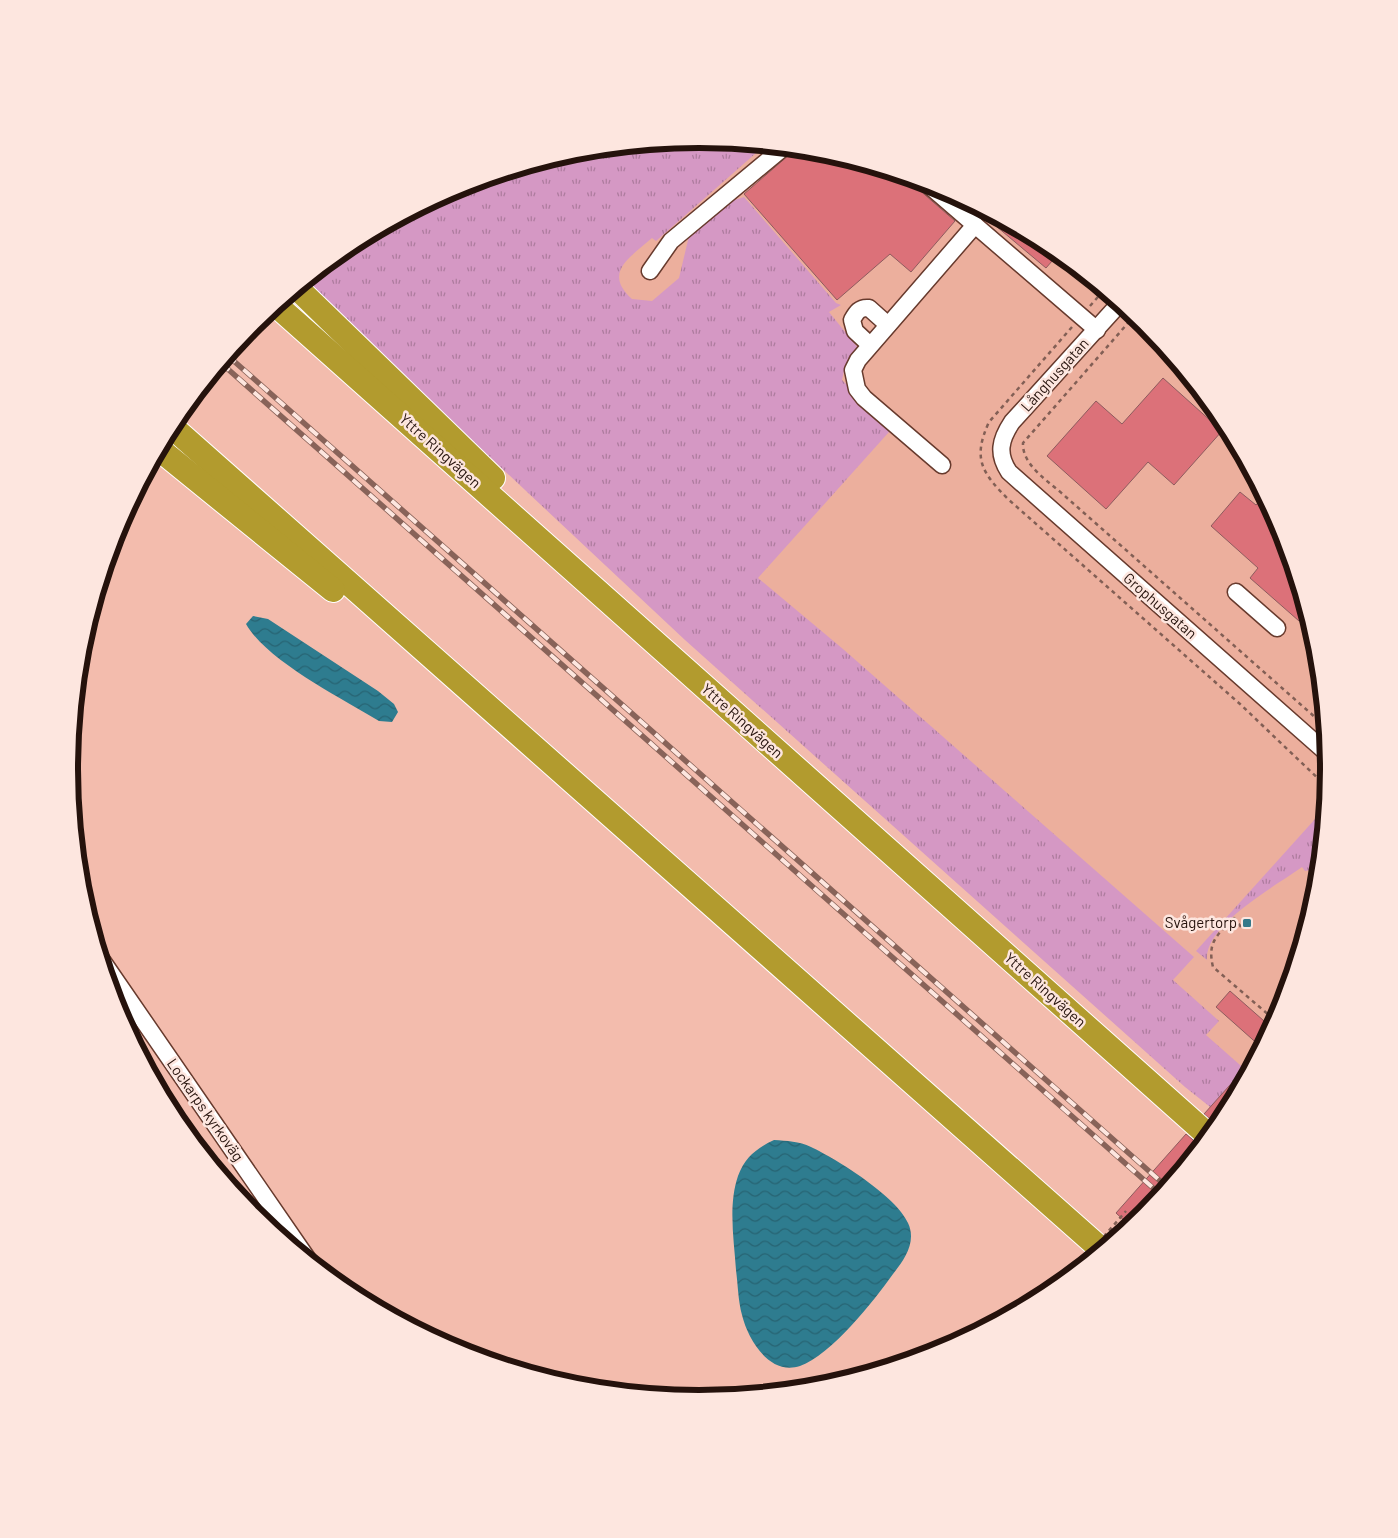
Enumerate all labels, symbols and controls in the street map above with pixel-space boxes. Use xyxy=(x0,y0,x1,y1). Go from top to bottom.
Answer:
street label: Långhusgatan xyxy=(1017,334,1092,415)
street label: Yttre Ringvägen xyxy=(396,409,485,491)
street label: Grophusgatan xyxy=(1120,569,1201,642)
street label: Yttre Ringvägen xyxy=(698,679,787,761)
place label: Svågertorp xyxy=(1165,913,1237,931)
marker: Svågertorp xyxy=(1241,917,1253,929)
street label: Yttre Ringvägen xyxy=(1001,948,1090,1030)
street label: Lockarps kyrkoväg xyxy=(164,1055,248,1164)

